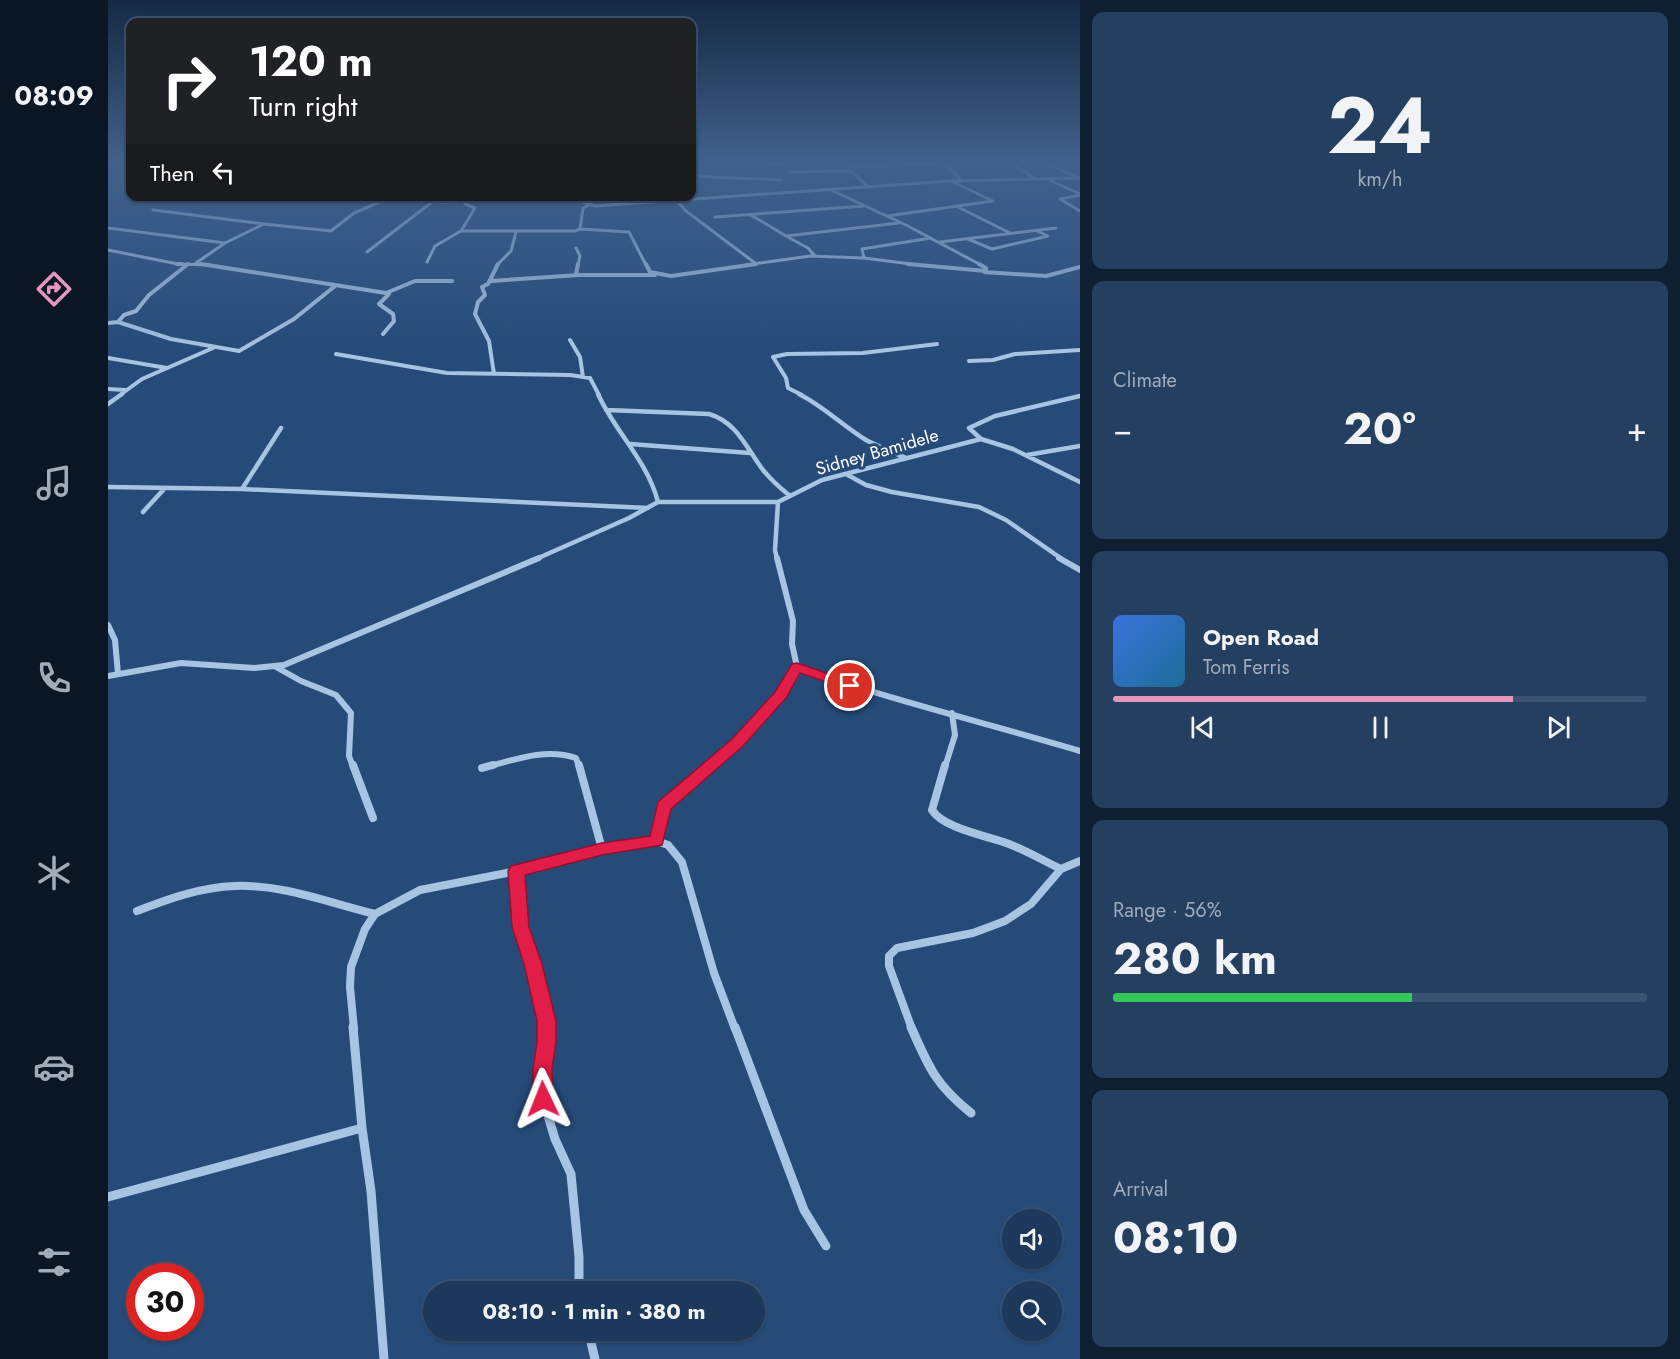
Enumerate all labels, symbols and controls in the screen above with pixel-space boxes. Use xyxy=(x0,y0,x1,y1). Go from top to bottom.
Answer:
text: 120 m xyxy=(249,31,373,92)
icon: right xyxy=(150,42,228,120)
text: 24 xyxy=(1327,70,1433,182)
text: 08:09 xyxy=(14,76,94,115)
text: Turn right xyxy=(249,87,357,126)
icon: left xyxy=(207,156,240,189)
text: Then xyxy=(150,157,195,189)
text: km/h xyxy=(1357,165,1403,194)
icon: directions xyxy=(33,268,75,310)
text: Climate xyxy=(1113,366,1177,395)
text: 20° xyxy=(1343,396,1416,461)
text: − xyxy=(1113,406,1132,453)
text: + xyxy=(1627,406,1647,453)
street label: Sidney Bamidele xyxy=(812,422,942,482)
icon: music xyxy=(33,462,75,504)
text: Open Road xyxy=(1203,621,1319,653)
text: Tom Ferris xyxy=(1203,653,1290,682)
icon: phone xyxy=(33,657,75,699)
pin xyxy=(824,660,875,711)
icon: arrive xyxy=(833,669,866,702)
icon: previous xyxy=(1186,711,1219,744)
icon: pause xyxy=(1364,711,1397,744)
icon: next xyxy=(1542,711,1575,744)
icon: climate xyxy=(33,852,75,894)
text: Range · 56% xyxy=(1113,896,1222,925)
text: 280 km xyxy=(1113,926,1277,991)
icon: car xyxy=(33,1046,75,1088)
position arrow xyxy=(511,1067,575,1131)
text: Arrival xyxy=(1113,1175,1168,1204)
text: 08:10 xyxy=(1113,1205,1238,1270)
map controls xyxy=(1002,1209,1062,1341)
button: sound xyxy=(1002,1209,1062,1269)
icon: filters xyxy=(33,1241,75,1283)
speed limit sign: 30 xyxy=(126,1263,204,1341)
button: search xyxy=(1002,1281,1062,1341)
text: 08:10 · 1 min · 380 m xyxy=(483,1295,706,1327)

